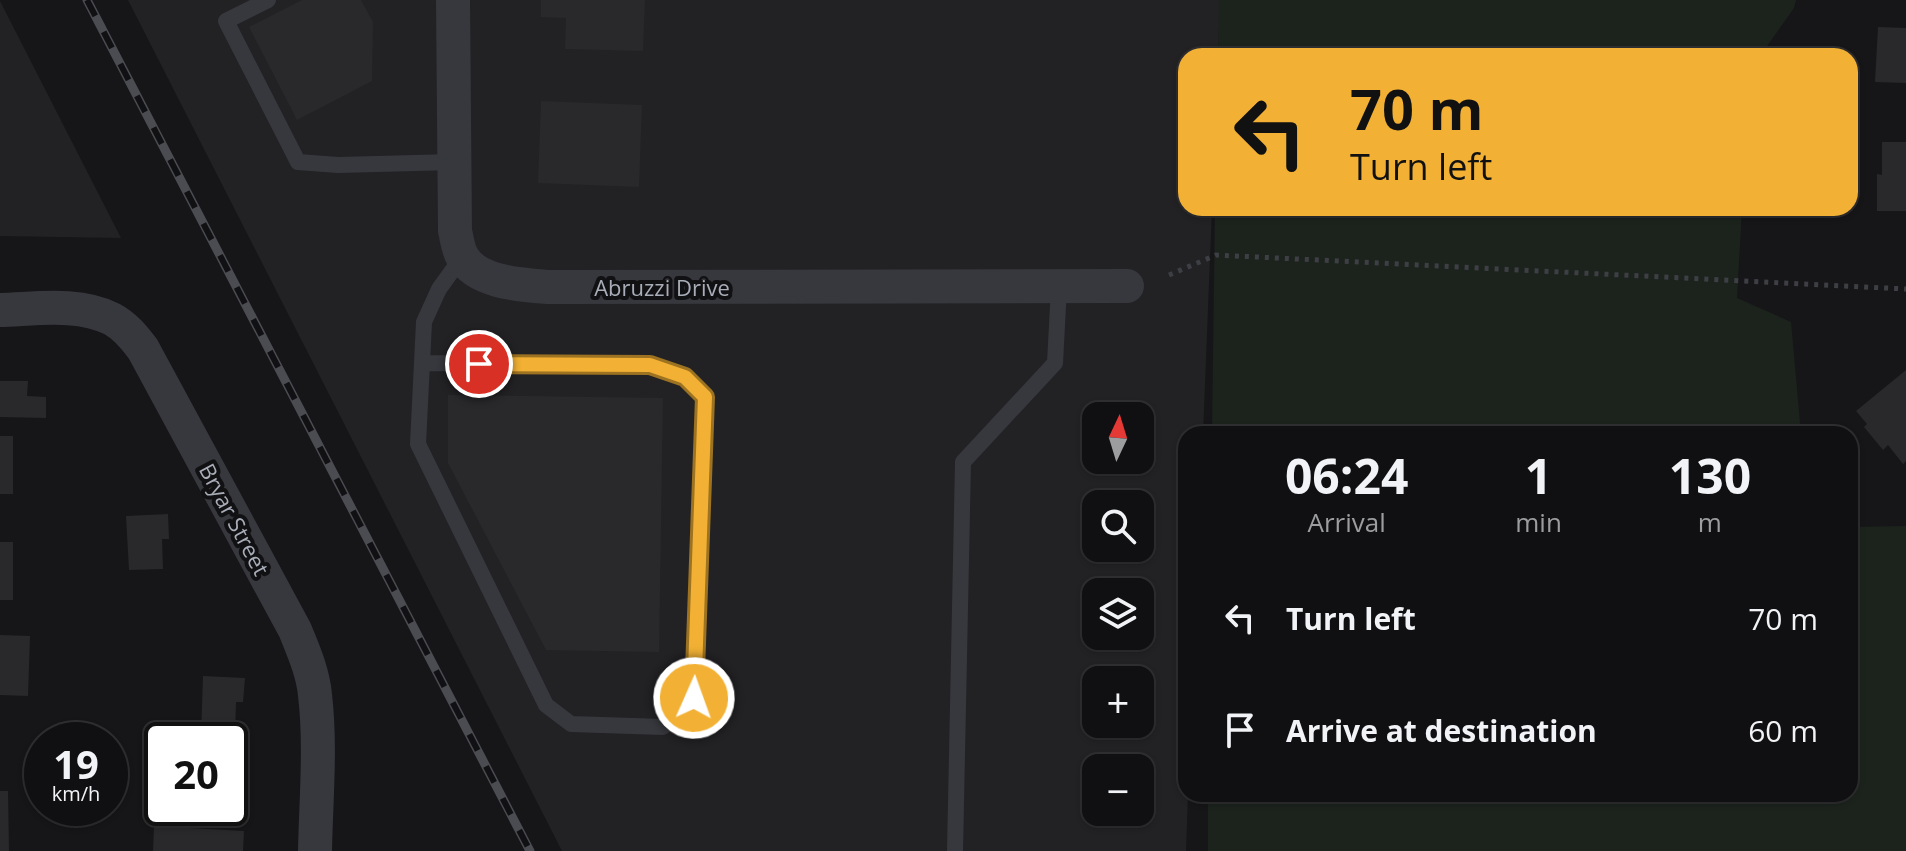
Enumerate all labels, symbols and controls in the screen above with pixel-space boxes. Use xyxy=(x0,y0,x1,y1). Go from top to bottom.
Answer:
text: 70 m xyxy=(1350,70,1484,146)
icon: left xyxy=(1218,80,1322,184)
text: Turn left xyxy=(1350,142,1492,191)
street label: Abruzzi Drive xyxy=(594,272,730,302)
pin xyxy=(445,330,513,398)
icon: arrive xyxy=(457,342,501,386)
north arrow xyxy=(1082,402,1154,474)
map controls xyxy=(1082,402,1154,826)
text: 06:24 xyxy=(1285,443,1408,508)
text: 1 xyxy=(1525,443,1552,508)
text: 130 xyxy=(1669,443,1751,508)
street label: Bryar Street xyxy=(193,458,277,580)
button: search xyxy=(1082,490,1154,562)
text: Arrival xyxy=(1307,504,1386,540)
text: min xyxy=(1515,504,1562,540)
text: m xyxy=(1698,504,1722,540)
button: layers xyxy=(1082,578,1154,650)
icon: left xyxy=(1218,596,1262,640)
text: Turn left xyxy=(1286,598,1416,639)
text: 70 m xyxy=(1748,598,1818,639)
position arrow xyxy=(652,656,736,740)
button: + xyxy=(1082,666,1154,738)
icon: arrive xyxy=(1218,708,1262,752)
text: Arrive at destination xyxy=(1286,710,1597,751)
text: 60 m xyxy=(1748,710,1818,751)
speed limit sign: 20 xyxy=(144,722,248,826)
text: 19 xyxy=(53,736,99,791)
button: − xyxy=(1082,754,1154,826)
text: km/h xyxy=(52,780,100,807)

